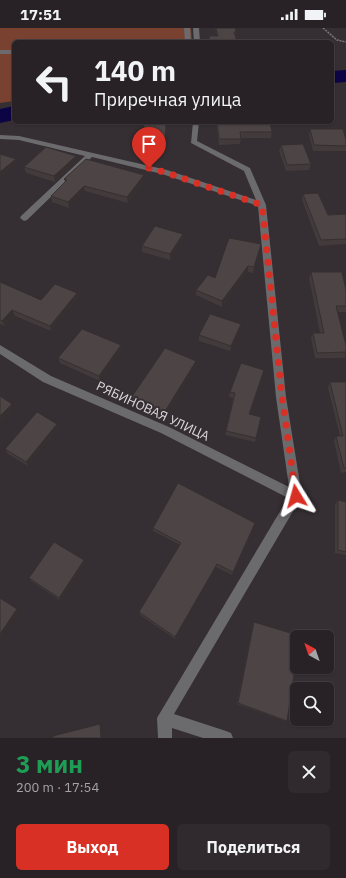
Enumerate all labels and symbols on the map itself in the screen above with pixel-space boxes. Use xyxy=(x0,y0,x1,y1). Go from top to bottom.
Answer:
pin xyxy=(132,127,166,168)
street label: РЯБИНОВАЯ УЛИЦА xyxy=(94,377,213,445)
position arrow xyxy=(275,475,317,517)
north arrow xyxy=(290,630,334,674)

